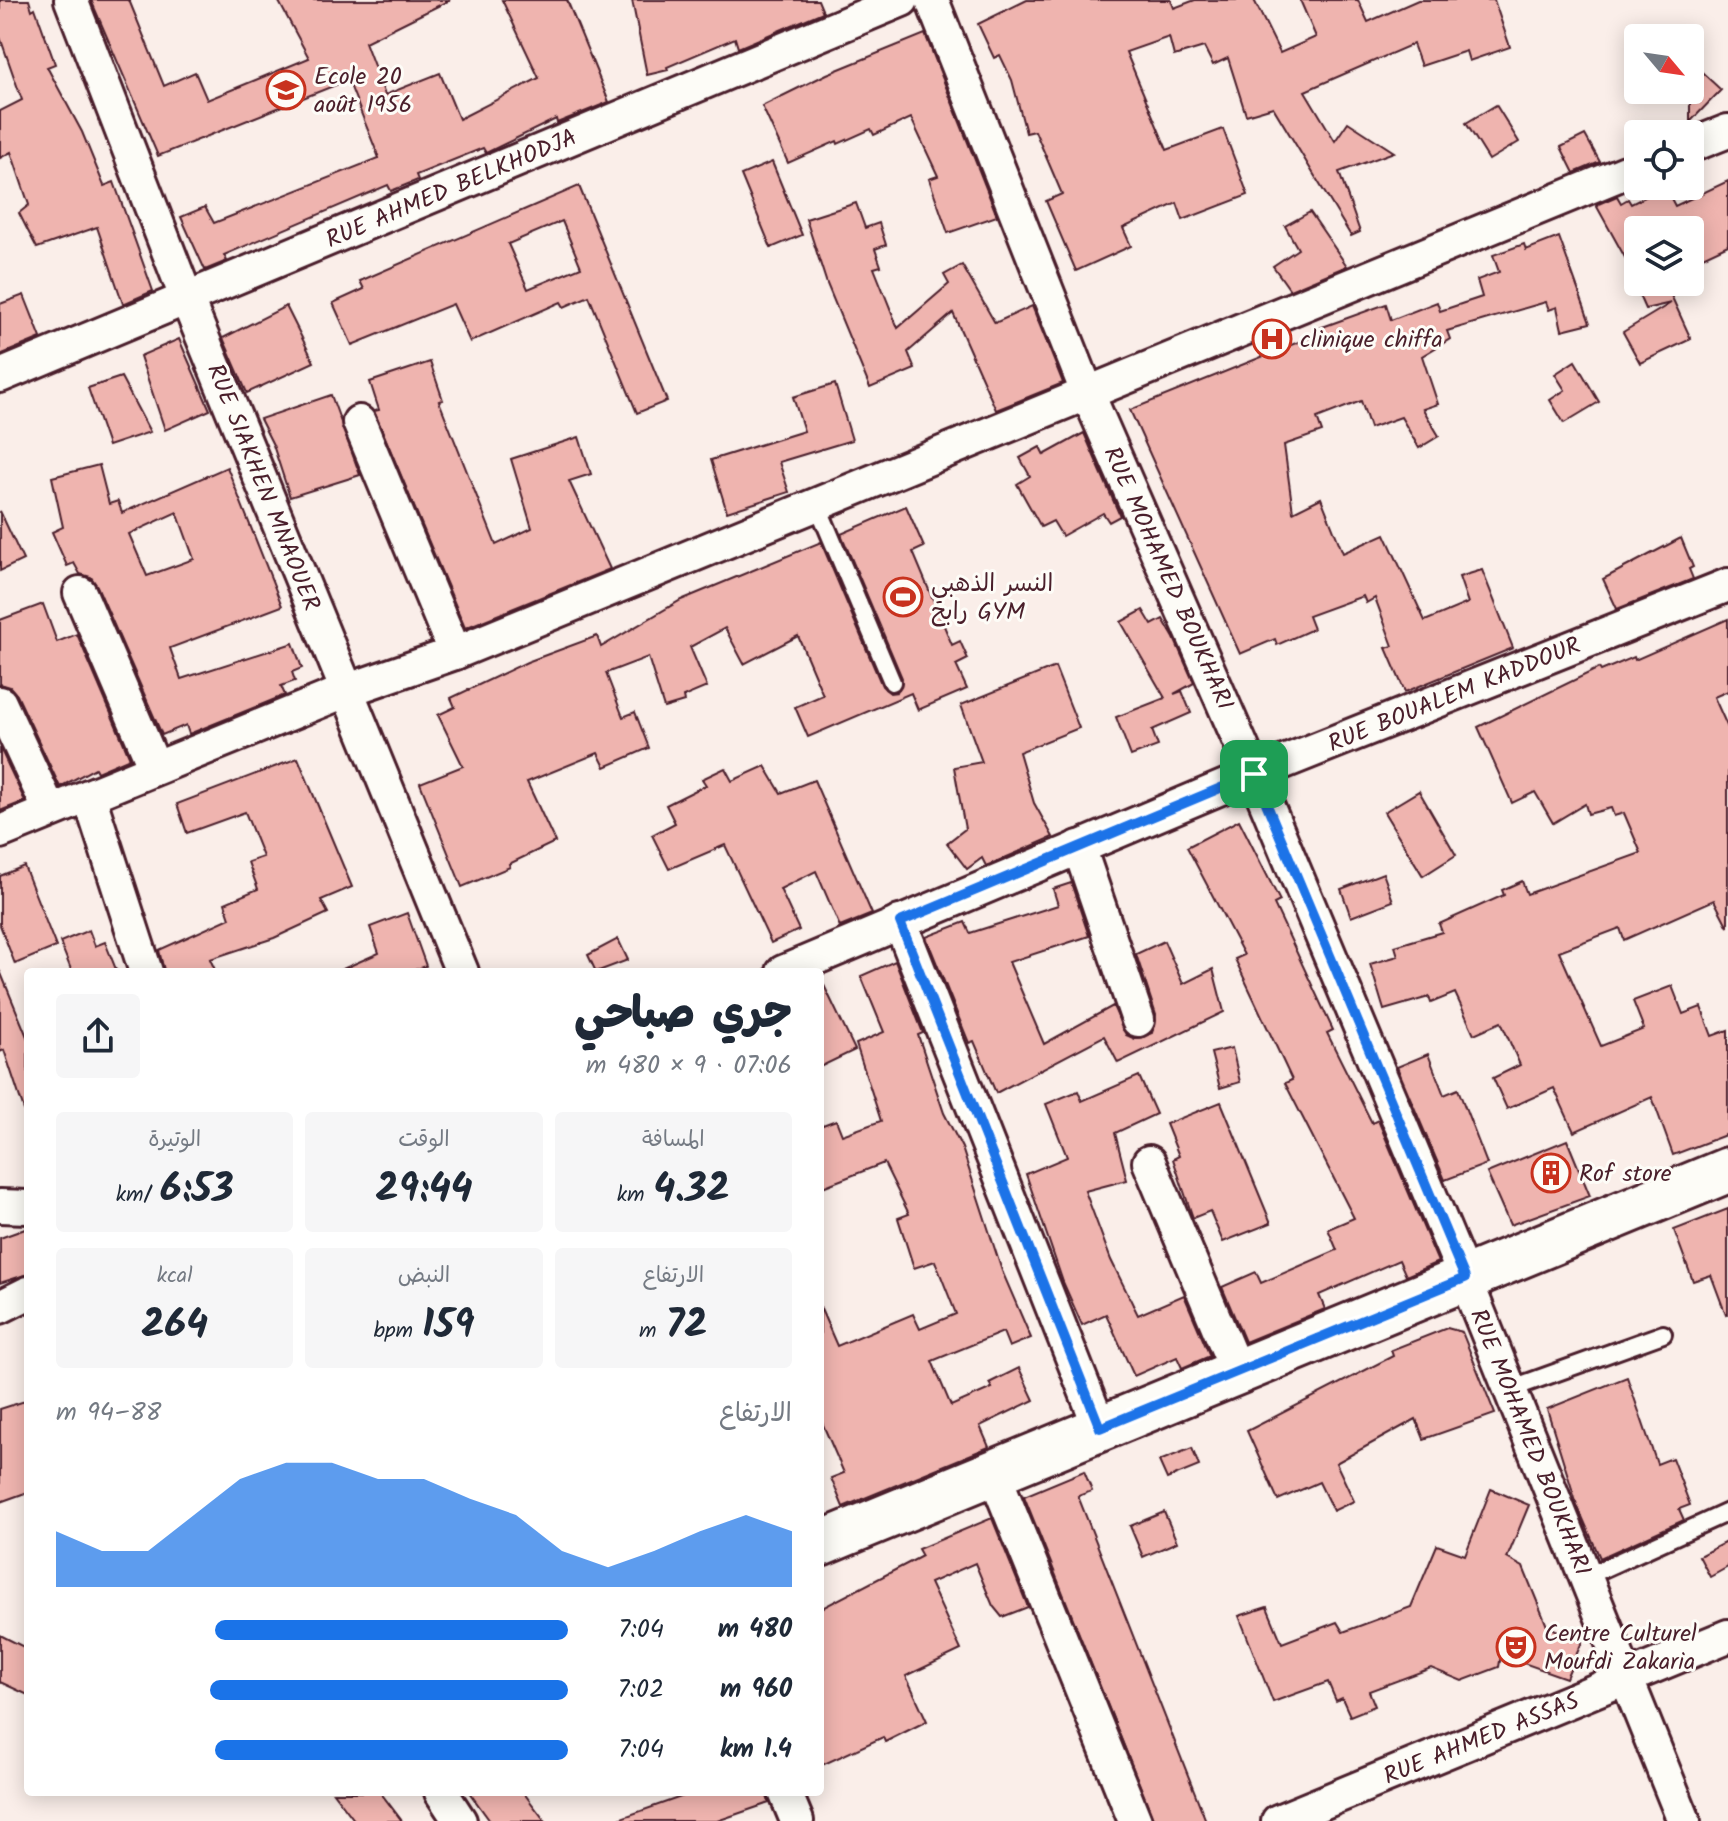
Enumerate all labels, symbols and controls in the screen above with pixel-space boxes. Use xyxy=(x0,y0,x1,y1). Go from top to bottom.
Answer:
north arrow xyxy=(1624,24,1704,104)
map controls xyxy=(1624,24,1704,296)
place label: Ecole 20 août 1956 xyxy=(314,58,412,125)
school or university icon: Ecole 20 août 1956 xyxy=(265,69,307,111)
street label: RUE AHMED BELKHODJA xyxy=(320,119,583,260)
button: locate xyxy=(1624,120,1704,200)
button: layers xyxy=(1624,216,1704,296)
hospital icon: clinique chiffa xyxy=(1251,318,1293,360)
place label: clinique chiffa xyxy=(1300,321,1443,360)
street label: RUE SIAKHEN MNAOUER xyxy=(195,358,330,617)
street label: RUE MOHAMED BOUKHARI xyxy=(1092,440,1243,717)
place label: النسر الذهبي رابح GYM xyxy=(931,565,1053,632)
sports icon: النسر الذهبي رابح GYM xyxy=(882,576,924,618)
street label: RUE BOUALEM KADDOUR xyxy=(1322,627,1587,764)
pin xyxy=(1220,740,1288,808)
icon: arrive xyxy=(1232,752,1276,796)
text: جري صباحي xyxy=(574,980,792,1050)
button: share xyxy=(56,994,140,1078)
text: 07:06 · 9 × 480 m xyxy=(586,1045,792,1087)
text: الوتيرة xyxy=(148,1123,201,1158)
text: الوقت xyxy=(398,1123,450,1158)
text: المسافة xyxy=(642,1123,705,1158)
building icon: Rof store xyxy=(1530,1152,1572,1194)
place label: Rof store xyxy=(1579,1155,1672,1194)
text: 6:53 xyxy=(160,1158,234,1222)
text: 29:44 xyxy=(376,1158,473,1222)
text: 4.32 xyxy=(653,1158,730,1222)
text: /km xyxy=(116,1178,160,1213)
text: km xyxy=(617,1178,653,1213)
text: kcal xyxy=(157,1259,193,1294)
text: النبض xyxy=(398,1259,450,1294)
text: الارتفاع xyxy=(642,1259,704,1294)
text: 264 xyxy=(141,1294,208,1358)
text: 159 xyxy=(422,1294,474,1358)
text: 72 xyxy=(665,1294,708,1358)
street label: RUE MOHAMED BOUKHARI xyxy=(1458,1303,1601,1582)
text: bpm xyxy=(374,1314,422,1349)
text: m xyxy=(639,1314,665,1349)
text: 88–94 m xyxy=(56,1392,161,1434)
text: الارتفاع xyxy=(719,1393,792,1435)
text: 7:04 xyxy=(618,1609,664,1651)
text: 480 m xyxy=(718,1609,792,1651)
place label: Centre Culturel Moufdi Zakaria xyxy=(1544,1615,1697,1682)
theatre icon: Centre Culturel Moufdi Zakaria xyxy=(1495,1626,1537,1668)
text: 7:02 xyxy=(618,1669,664,1711)
text: 960 m xyxy=(720,1669,792,1711)
street label: RUE AHMED ASSAS xyxy=(1378,1682,1586,1796)
text: 7:04 xyxy=(618,1729,664,1771)
text: 1.4 km xyxy=(720,1729,792,1771)

